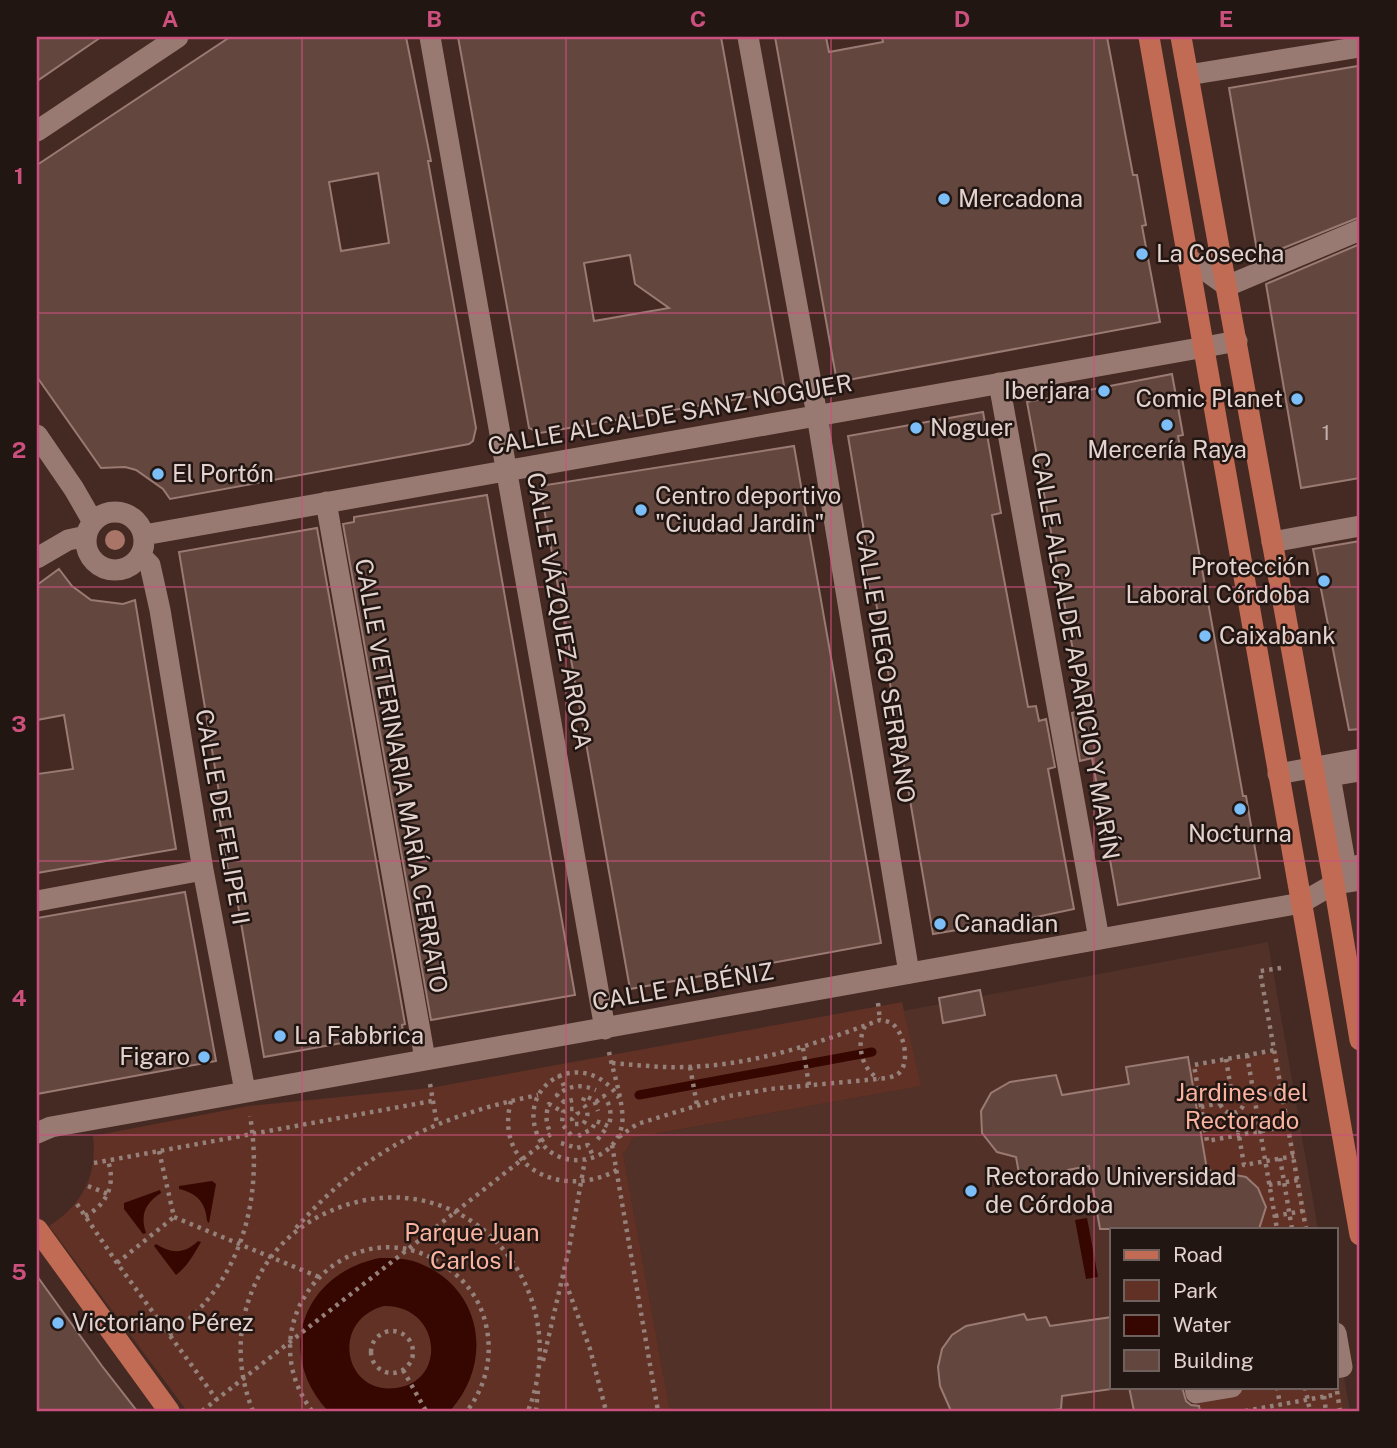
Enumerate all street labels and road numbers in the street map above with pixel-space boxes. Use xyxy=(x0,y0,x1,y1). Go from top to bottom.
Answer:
street label: CALLE ALCALDE SANZ NOGUER xyxy=(485,368,854,460)
street label: CALLE ALCALDE APARICIO Y MARÍN xyxy=(1026,450,1126,862)
street label: CALLE VÁZQUEZ AROCA xyxy=(522,470,598,752)
street label: CALLE DIEGO SERRANO xyxy=(850,527,922,805)
street label: CALLE VETERINARIA MARÍA CERRATO xyxy=(350,556,454,995)
street label: CALLE DE FELIPE II xyxy=(190,707,256,927)
street label: CALLE ALBÉNIZ xyxy=(590,956,776,1016)

